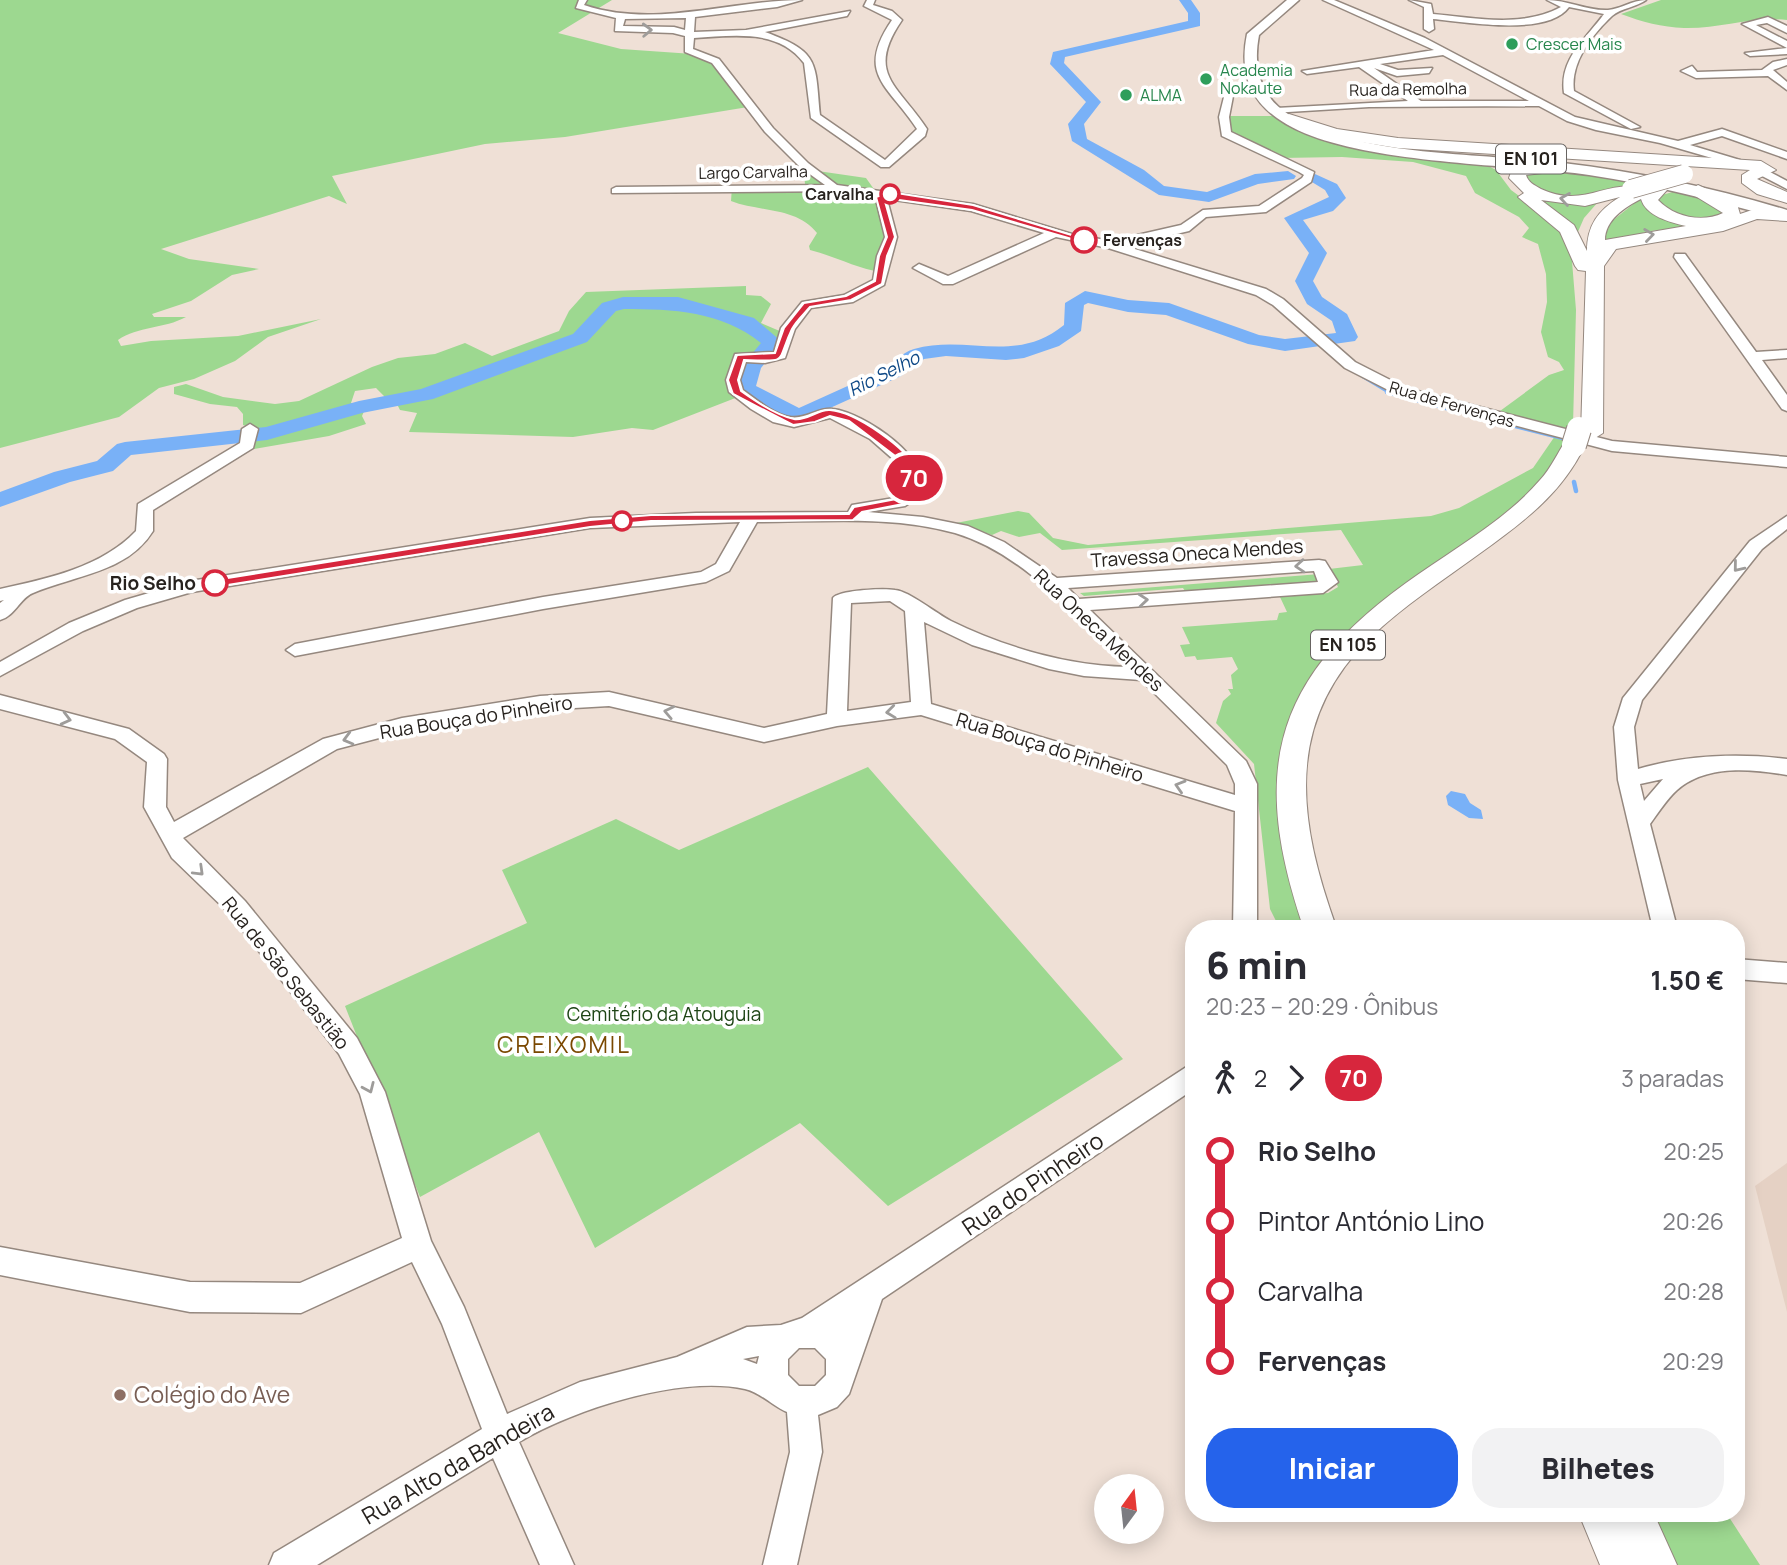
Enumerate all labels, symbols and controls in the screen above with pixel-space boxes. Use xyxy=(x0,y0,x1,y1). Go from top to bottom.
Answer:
one-way arrow xyxy=(642,22,653,38)
place label: Crescer Mais xyxy=(1526,33,1622,55)
marker: Crescer Mais xyxy=(1504,36,1520,52)
place label: Academia Nokaute xyxy=(1220,59,1293,99)
marker: Academia Nokaute xyxy=(1198,71,1214,87)
street label: Rua da Remolha xyxy=(1349,77,1467,101)
place label: ALMA xyxy=(1140,84,1182,106)
marker: ALMA xyxy=(1118,87,1134,103)
road number: EN 101 xyxy=(1496,144,1566,174)
street label: Largo Carvalha xyxy=(698,160,808,184)
place label: Carvalha xyxy=(805,183,874,205)
marker: Carvalha xyxy=(880,184,900,204)
one-way arrow xyxy=(1560,192,1571,207)
marker: Fervenças xyxy=(1071,227,1097,253)
one-way arrow xyxy=(1644,228,1655,243)
place label: Fervenças xyxy=(1103,229,1182,251)
water label: Rio Selho xyxy=(844,344,924,401)
street label: Rua de Fervenças xyxy=(1387,376,1517,432)
line badge: 70 xyxy=(883,455,946,501)
text: 70 xyxy=(900,461,928,494)
unlabelled marker xyxy=(612,511,632,531)
street label: Travessa Oneca Mendes xyxy=(1090,533,1304,573)
one-way arrow xyxy=(1295,558,1306,573)
one-way arrow xyxy=(1733,560,1746,572)
street label: Rua Oneca Mendes xyxy=(1028,563,1170,697)
place label: Rio Selho xyxy=(110,570,196,596)
marker: Rio Selho xyxy=(202,570,228,596)
one-way arrow xyxy=(1137,592,1149,607)
road number: EN 105 xyxy=(1311,630,1385,660)
street label: Rua Bouça do Pinheiro xyxy=(378,689,574,745)
one-way arrow xyxy=(885,704,897,719)
one-way arrow xyxy=(663,705,675,720)
street label: Rua Bouça do Pinheiro xyxy=(953,706,1147,788)
one-way arrow xyxy=(60,711,72,725)
one-way arrow xyxy=(343,731,355,745)
one-way arrow xyxy=(1174,780,1186,795)
one-way arrow xyxy=(191,862,204,875)
street label: Rua de São Sebastião xyxy=(216,891,356,1055)
text: 6 min xyxy=(1206,938,1307,990)
text: 1.50 € xyxy=(1650,962,1724,998)
text: 20:23 – 20:29 · Ônibus xyxy=(1206,990,1438,1022)
park label: Cemitério da Atouguia xyxy=(567,1001,761,1027)
district label: CREIXOMIL xyxy=(497,1028,631,1060)
icon: walk xyxy=(1206,1059,1244,1097)
icon: forward xyxy=(1277,1059,1315,1097)
text: 70 xyxy=(1339,1061,1368,1094)
text: 2 xyxy=(1254,1062,1267,1094)
text: 3 paradas xyxy=(1621,1062,1724,1094)
one-way arrow xyxy=(361,1081,375,1093)
street label: Rua do Pinheiro xyxy=(955,1124,1110,1242)
text: Rio Selho xyxy=(1258,1133,1376,1169)
text: 20:25 xyxy=(1664,1135,1724,1167)
text: Pintor António Lino xyxy=(1258,1203,1484,1239)
text: 20:26 xyxy=(1663,1205,1724,1237)
text: Carvalha xyxy=(1258,1273,1363,1309)
text: 20:28 xyxy=(1664,1275,1724,1307)
text: Fervenças xyxy=(1258,1343,1386,1379)
text: 20:29 xyxy=(1663,1345,1724,1377)
place label: Colégio do Ave xyxy=(134,1378,290,1410)
marker: Colégio do Ave xyxy=(112,1387,128,1403)
street label: Rua Alto da Bandeira xyxy=(356,1395,559,1531)
button: Iniciar xyxy=(1206,1428,1458,1508)
button: Bilhetes xyxy=(1472,1428,1724,1508)
north arrow xyxy=(1094,1474,1164,1544)
map controls xyxy=(1094,1474,1164,1544)

